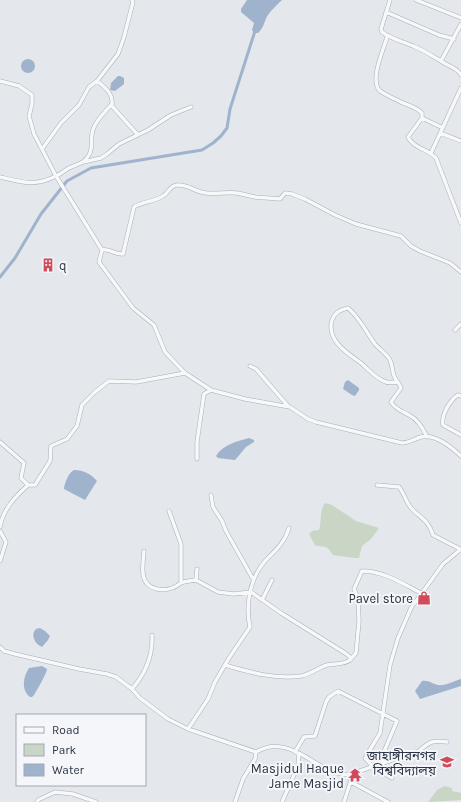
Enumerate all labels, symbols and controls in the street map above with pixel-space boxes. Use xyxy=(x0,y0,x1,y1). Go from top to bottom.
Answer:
building icon: q xyxy=(40,257,56,273)
place label: q xyxy=(59,258,67,274)
shop icon: Pavel store xyxy=(416,590,432,606)
place label: Pavel store xyxy=(349,591,413,606)
legend xyxy=(16,714,146,786)
text: Road xyxy=(52,723,80,737)
text: Park xyxy=(52,743,77,757)
place label: জাহাঙ্গীরনগর বিশ্ববিদ্যালয় xyxy=(366,748,437,778)
school or university icon: জাহাঙ্গীরনগর বিশ্ববিদ্যালয় xyxy=(439,754,455,770)
place label: Masjidul Haque Jame Masjid xyxy=(251,761,344,791)
text: Water xyxy=(52,763,85,777)
temple icon: Masjidul Haque Jame Masjid xyxy=(347,767,363,783)

